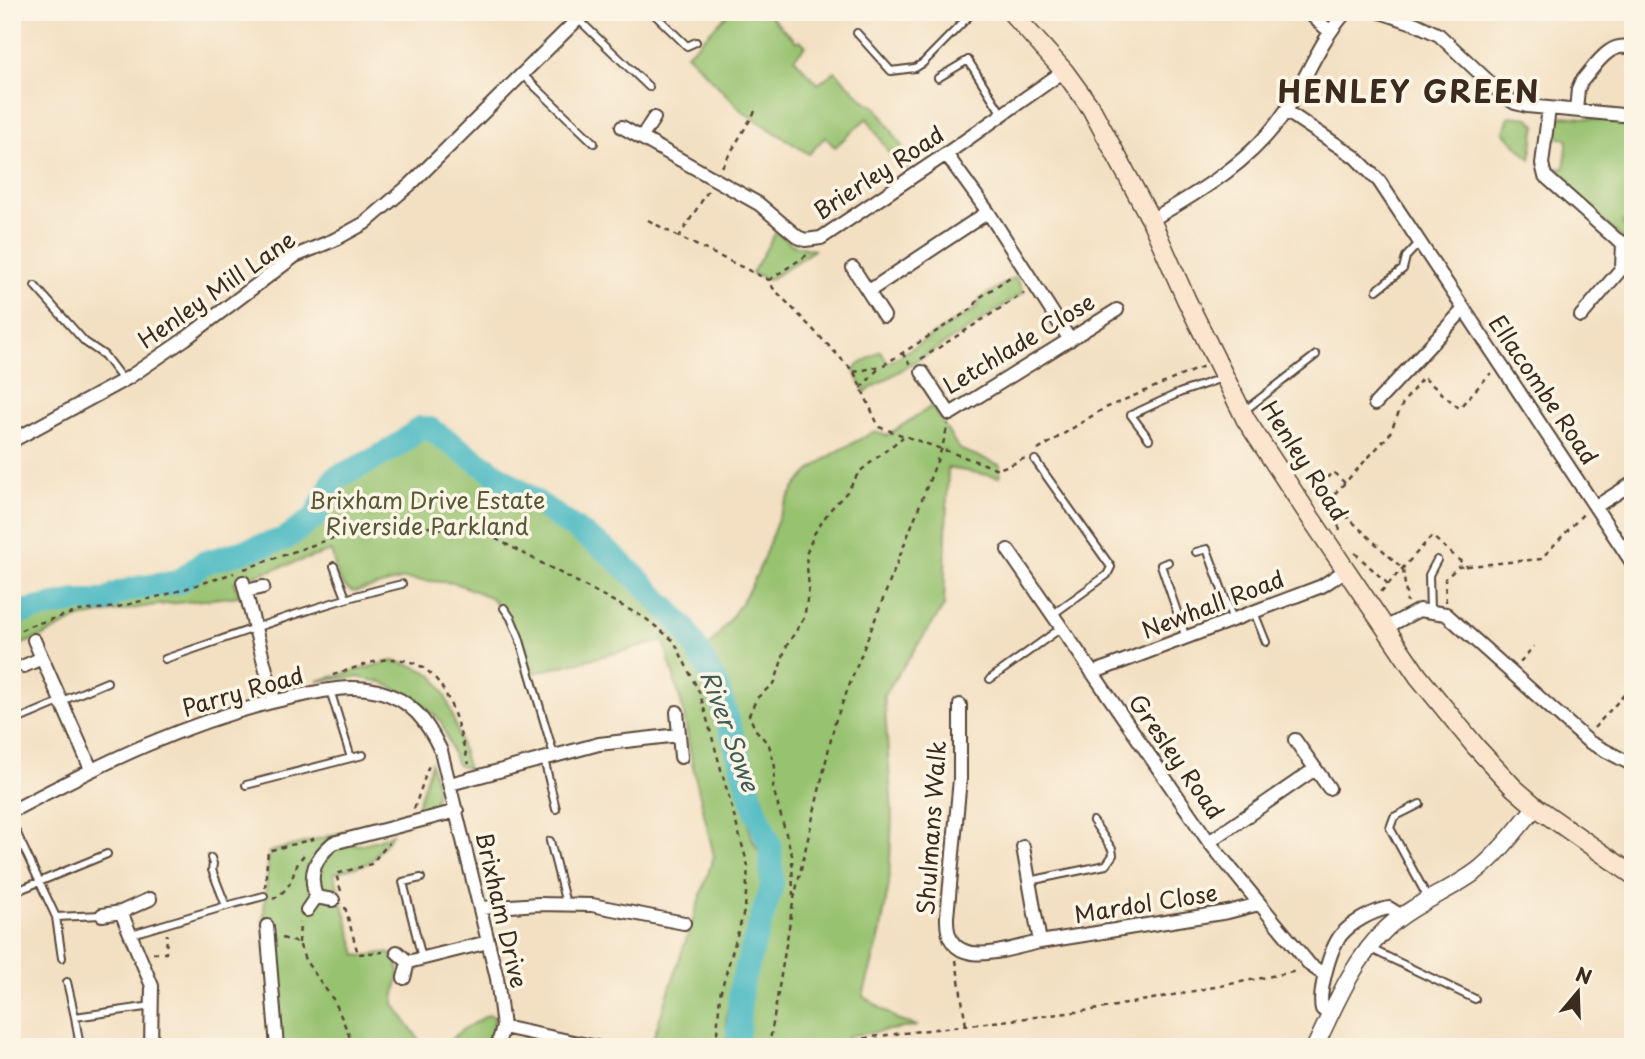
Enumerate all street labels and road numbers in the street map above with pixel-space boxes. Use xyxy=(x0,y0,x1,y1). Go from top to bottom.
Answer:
street label: Brierley Road xyxy=(806,116,950,227)
street label: Henley Mill Lane xyxy=(130,221,302,356)
street label: Letchlade Close xyxy=(936,283,1101,402)
street label: Ellacombe Road xyxy=(1481,307,1608,471)
street label: Henley Road xyxy=(1253,393,1357,527)
street label: Newhall Road xyxy=(1136,560,1289,647)
street label: Parry Road xyxy=(178,657,307,725)
street label: Gresley Road xyxy=(1121,686,1233,826)
street label: Shulmans Walk xyxy=(907,740,954,916)
street label: Brixham Drive xyxy=(467,828,537,991)
street label: Mardol Close xyxy=(1072,874,1220,931)

